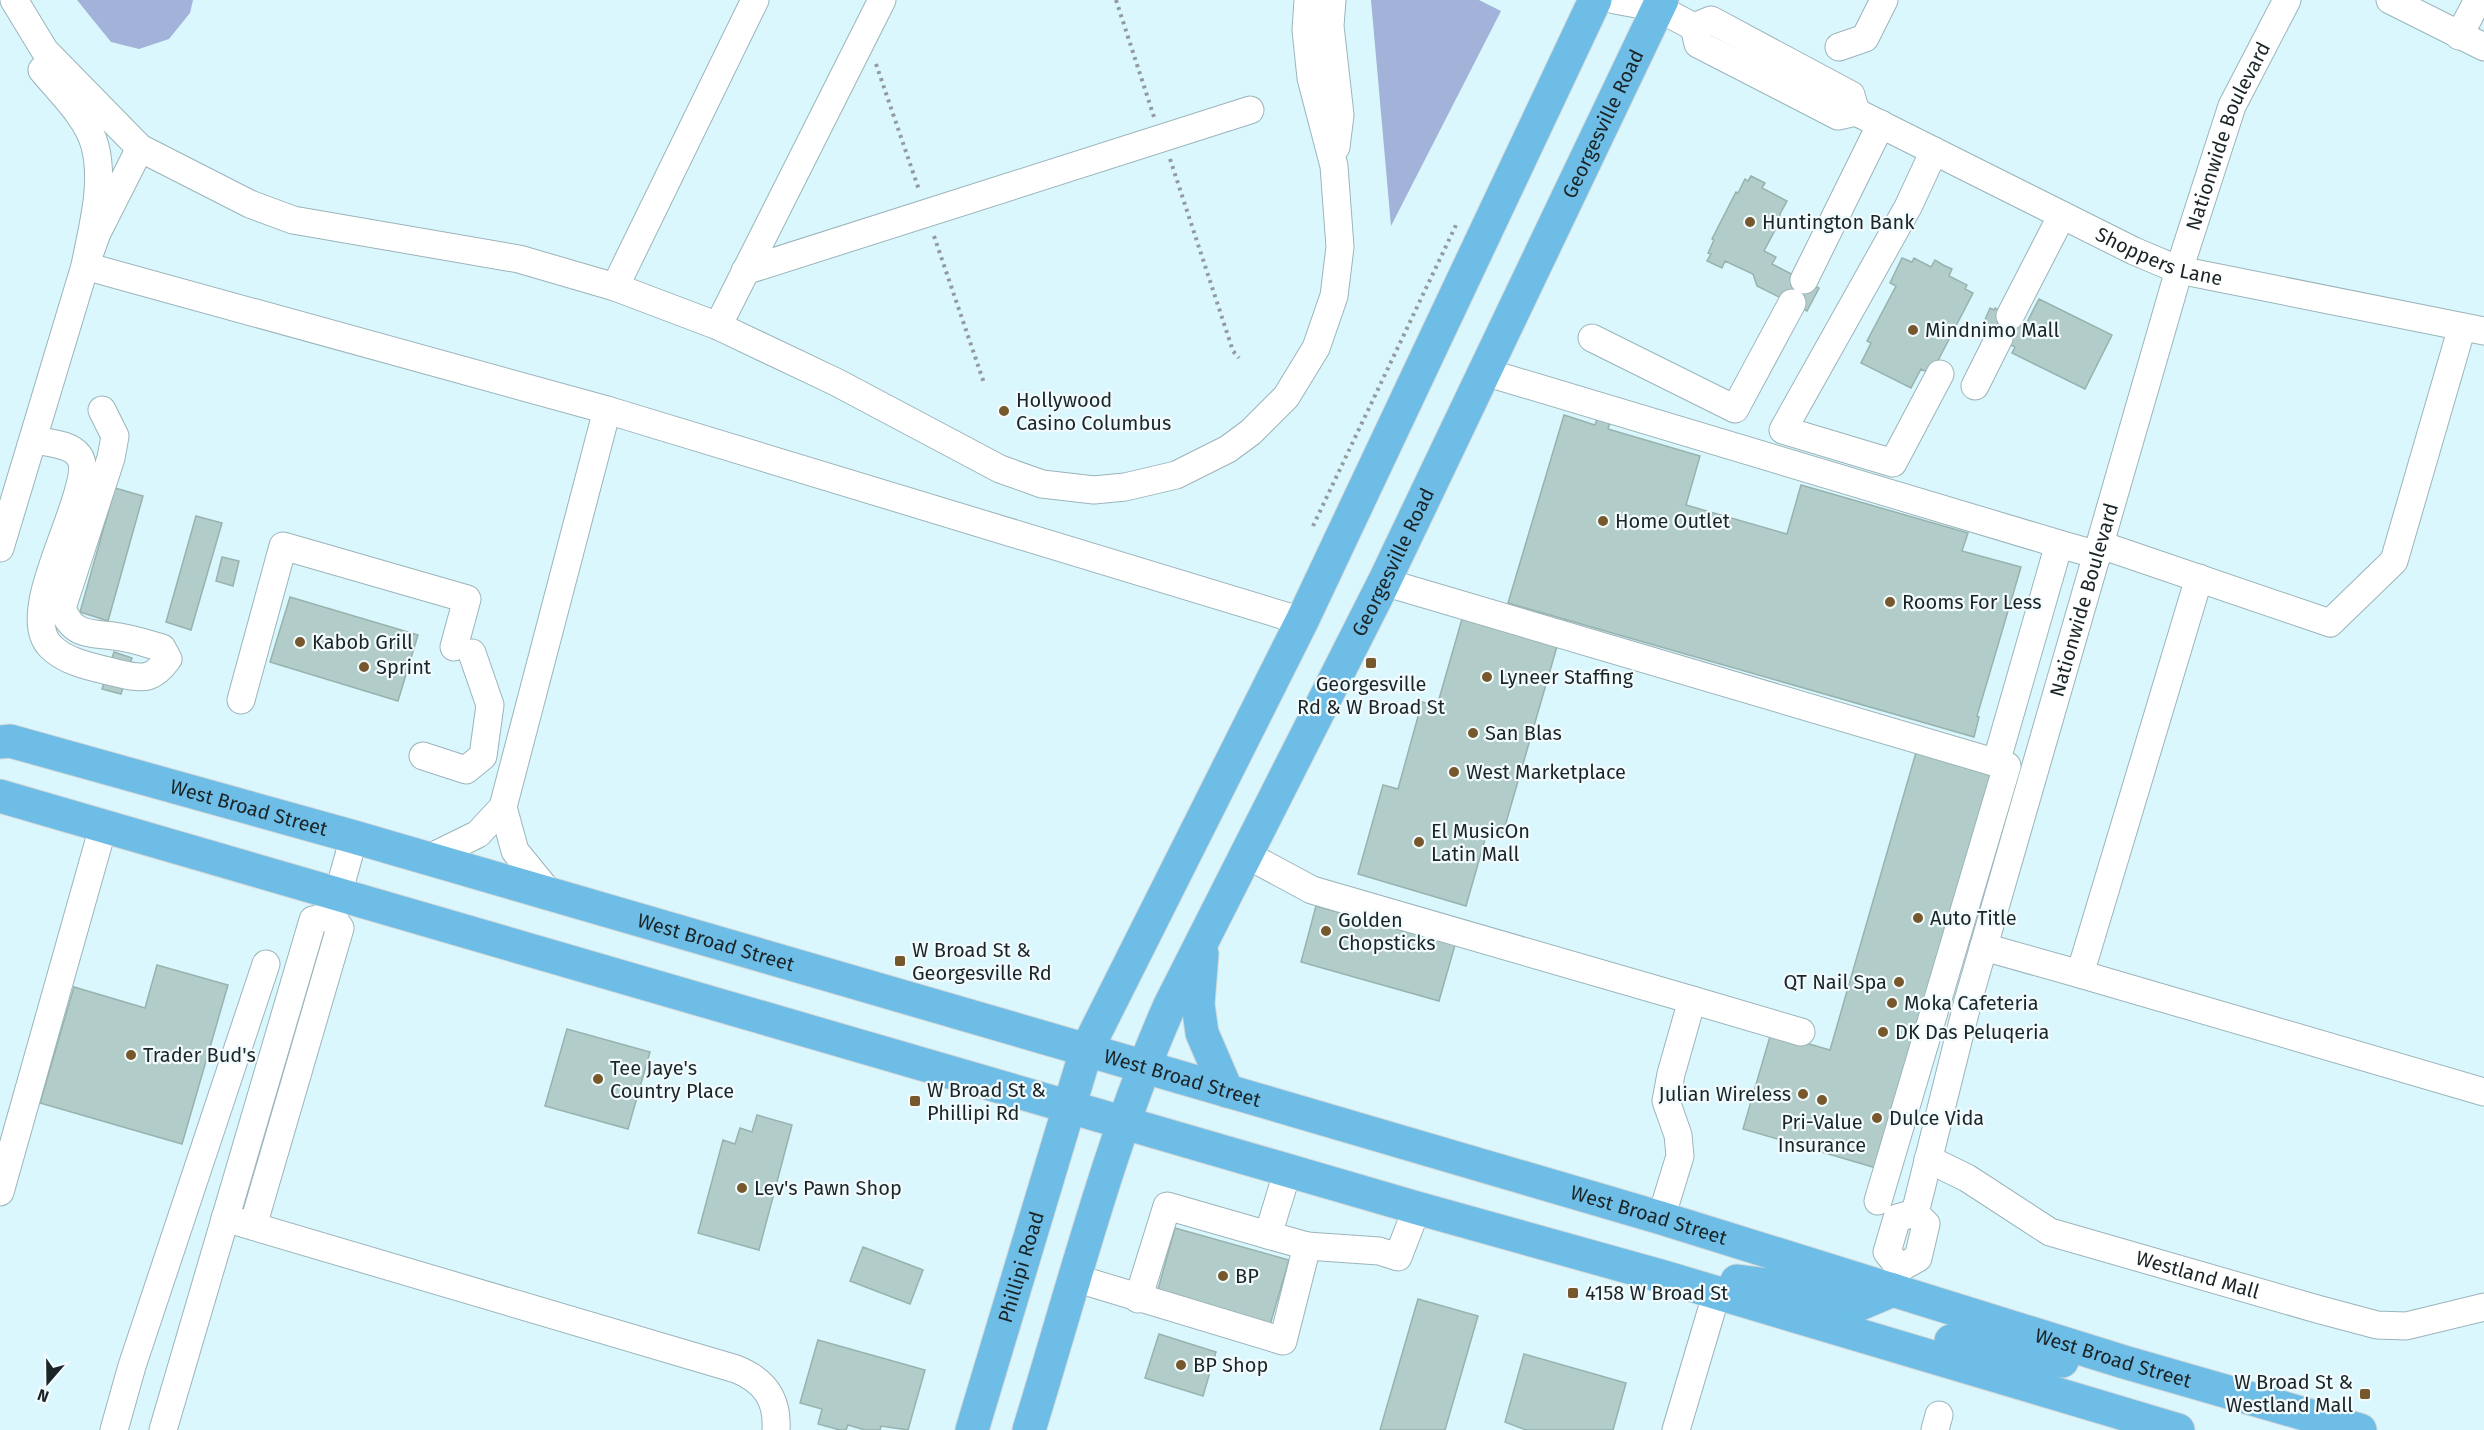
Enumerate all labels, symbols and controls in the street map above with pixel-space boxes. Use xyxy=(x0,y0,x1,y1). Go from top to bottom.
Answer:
street label: Nationwide Boulevard xyxy=(2181,38,2275,233)
street label: Georgesville Road xyxy=(1557,45,1649,202)
place label: Huntington Bank xyxy=(1762,210,1915,234)
marker: Huntington Bank xyxy=(1743,215,1757,229)
street label: Shoppers Lane xyxy=(2092,222,2225,290)
place label: Mindnimo Mall xyxy=(1925,318,2059,342)
marker: Mindnimo Mall xyxy=(1906,323,1920,337)
place label: Hollywood Casino Columbus xyxy=(1016,388,1171,435)
marker: Hollywood Casino Columbus xyxy=(997,404,1011,418)
street label: Georgesville Road xyxy=(1347,484,1439,640)
street label: Nationwide Boulevard xyxy=(2044,500,2123,700)
place label: Home Outlet xyxy=(1615,509,1731,533)
marker: Home Outlet xyxy=(1596,514,1610,528)
place label: Rooms For Less xyxy=(1902,590,2042,614)
marker: Rooms For Less xyxy=(1883,595,1897,609)
place label: Kabob Grill xyxy=(312,630,413,654)
marker: Kabob Grill xyxy=(293,635,307,649)
place label: Sprint xyxy=(376,655,432,679)
marker: Georgesville Rd & W Broad St xyxy=(1364,656,1378,670)
marker: Sprint xyxy=(357,660,371,674)
place label: Lyneer Staffing xyxy=(1499,665,1634,689)
marker: Lyneer Staffing xyxy=(1480,670,1494,684)
place label: Georgesville Rd & W Broad St xyxy=(1297,672,1446,719)
place label: San Blas xyxy=(1485,721,1562,745)
marker: San Blas xyxy=(1466,726,1480,740)
place label: West Marketplace xyxy=(1466,760,1626,784)
marker: West Marketplace xyxy=(1447,765,1461,779)
street label: West Broad Street xyxy=(167,774,331,841)
place label: El MusicOn Latin Mall xyxy=(1431,819,1530,866)
marker: El MusicOn Latin Mall xyxy=(1412,835,1426,849)
place label: Auto Title xyxy=(1930,906,2017,930)
street label: West Broad Street xyxy=(635,908,798,977)
place label: Golden Chopsticks xyxy=(1338,908,1436,955)
marker: Auto Title xyxy=(1911,911,1925,925)
marker: Golden Chopsticks xyxy=(1319,924,1333,938)
place label: W Broad St & Georgesville Rd xyxy=(912,938,1052,985)
marker: W Broad St & Georgesville Rd xyxy=(893,954,907,968)
place label: QT Nail Spa xyxy=(1783,970,1887,994)
marker: QT Nail Spa xyxy=(1892,975,1906,989)
place label: Moka Cafeteria xyxy=(1904,991,2039,1015)
marker: Moka Cafeteria xyxy=(1885,996,1899,1010)
place label: DK Das Peluqeria xyxy=(1895,1020,2049,1044)
marker: DK Das Peluqeria xyxy=(1876,1025,1890,1039)
place label: Trader Bud's xyxy=(143,1043,256,1067)
street label: West Broad Street xyxy=(1101,1044,1265,1112)
marker: Trader Bud's xyxy=(124,1048,138,1062)
place label: Tee Jaye's Country Place xyxy=(610,1056,734,1103)
marker: Tee Jaye's Country Place xyxy=(591,1072,605,1086)
place label: W Broad St & Phillipi Rd xyxy=(927,1078,1046,1125)
place label: Julian Wireless xyxy=(1659,1082,1791,1106)
marker: Julian Wireless xyxy=(1796,1087,1810,1101)
marker: Pri-Value Insurance xyxy=(1815,1093,1829,1107)
marker: W Broad St & Phillipi Rd xyxy=(908,1094,922,1108)
place label: Dulce Vida xyxy=(1889,1106,1984,1130)
place label: Pri-Value Insurance xyxy=(1778,1110,1866,1157)
marker: Dulce Vida xyxy=(1870,1111,1884,1125)
place label: Lev's Pawn Shop xyxy=(754,1176,902,1200)
street label: West Broad Street xyxy=(1568,1180,1731,1250)
marker: Lev's Pawn Shop xyxy=(735,1181,749,1195)
street label: Phillipi Road xyxy=(993,1209,1049,1326)
street label: Westland Mall xyxy=(2133,1245,2262,1304)
place label: BP xyxy=(1235,1264,1259,1288)
marker: BP xyxy=(1216,1269,1230,1283)
place label: 4158 W Broad St xyxy=(1585,1281,1729,1305)
marker: 4158 W Broad St xyxy=(1566,1286,1580,1300)
street label: West Broad Street xyxy=(2032,1323,2195,1393)
north arrow xyxy=(18,1352,78,1412)
place label: BP Shop xyxy=(1193,1353,1268,1377)
marker: BP Shop xyxy=(1174,1358,1188,1372)
place label: W Broad St & Westland Mall xyxy=(2226,1370,2353,1417)
text: N xyxy=(35,1385,51,1406)
marker: W Broad St & Westland Mall xyxy=(2358,1387,2372,1401)

